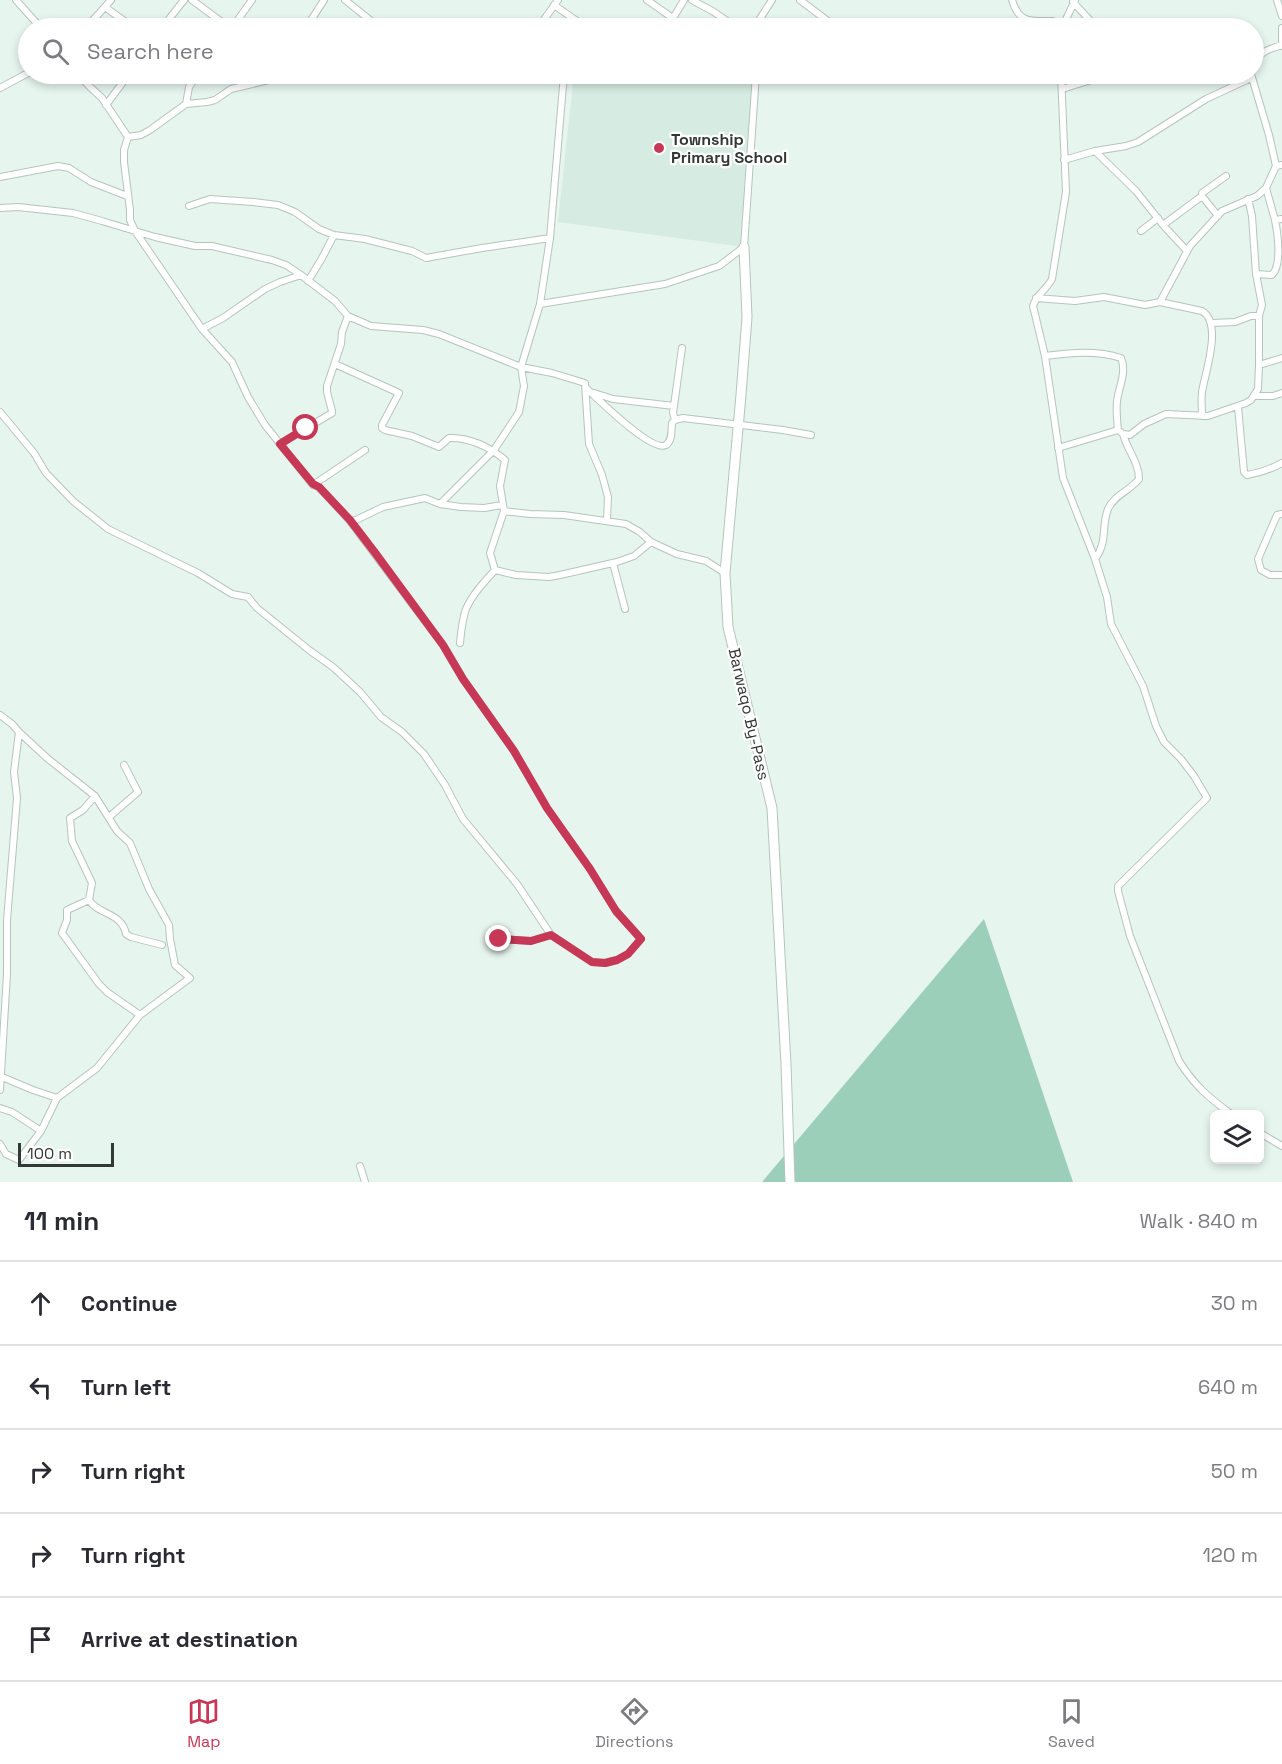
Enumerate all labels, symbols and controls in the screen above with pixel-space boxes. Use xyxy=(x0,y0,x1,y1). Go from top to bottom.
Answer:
search box xyxy=(18,18,1264,84)
icon: search xyxy=(39,35,72,68)
text: Search here xyxy=(87,37,214,65)
place label: Township Primary School xyxy=(671,129,787,168)
marker: Township Primary School xyxy=(652,141,666,155)
route start xyxy=(292,414,318,440)
street label: Barwaqo By-Pass xyxy=(724,646,774,782)
route end xyxy=(485,925,511,951)
map controls xyxy=(1210,1110,1264,1164)
button: layers xyxy=(1210,1110,1264,1164)
scale bar xyxy=(18,1140,114,1168)
text: 100 m xyxy=(27,1143,72,1164)
text: 11 min xyxy=(24,1204,99,1238)
text: Walk · 840 m xyxy=(1139,1208,1258,1234)
icon: ahead xyxy=(24,1287,57,1320)
text: Continue xyxy=(81,1289,177,1317)
text: 30 m xyxy=(1211,1290,1258,1316)
icon: left xyxy=(24,1371,57,1404)
text: Turn left xyxy=(81,1373,171,1401)
text: 640 m xyxy=(1198,1374,1258,1400)
icon: right xyxy=(24,1455,57,1488)
text: Turn right xyxy=(81,1457,186,1485)
text: 50 m xyxy=(1211,1458,1258,1484)
icon: right xyxy=(24,1539,57,1572)
text: Turn right xyxy=(81,1541,186,1569)
text: 120 m xyxy=(1202,1542,1258,1568)
icon: arrive xyxy=(24,1623,57,1656)
text: Arrive at destination xyxy=(81,1625,298,1653)
tab: Map xyxy=(187,1695,221,1752)
tab: Directions xyxy=(595,1695,674,1752)
tab: Saved xyxy=(1048,1695,1095,1752)

